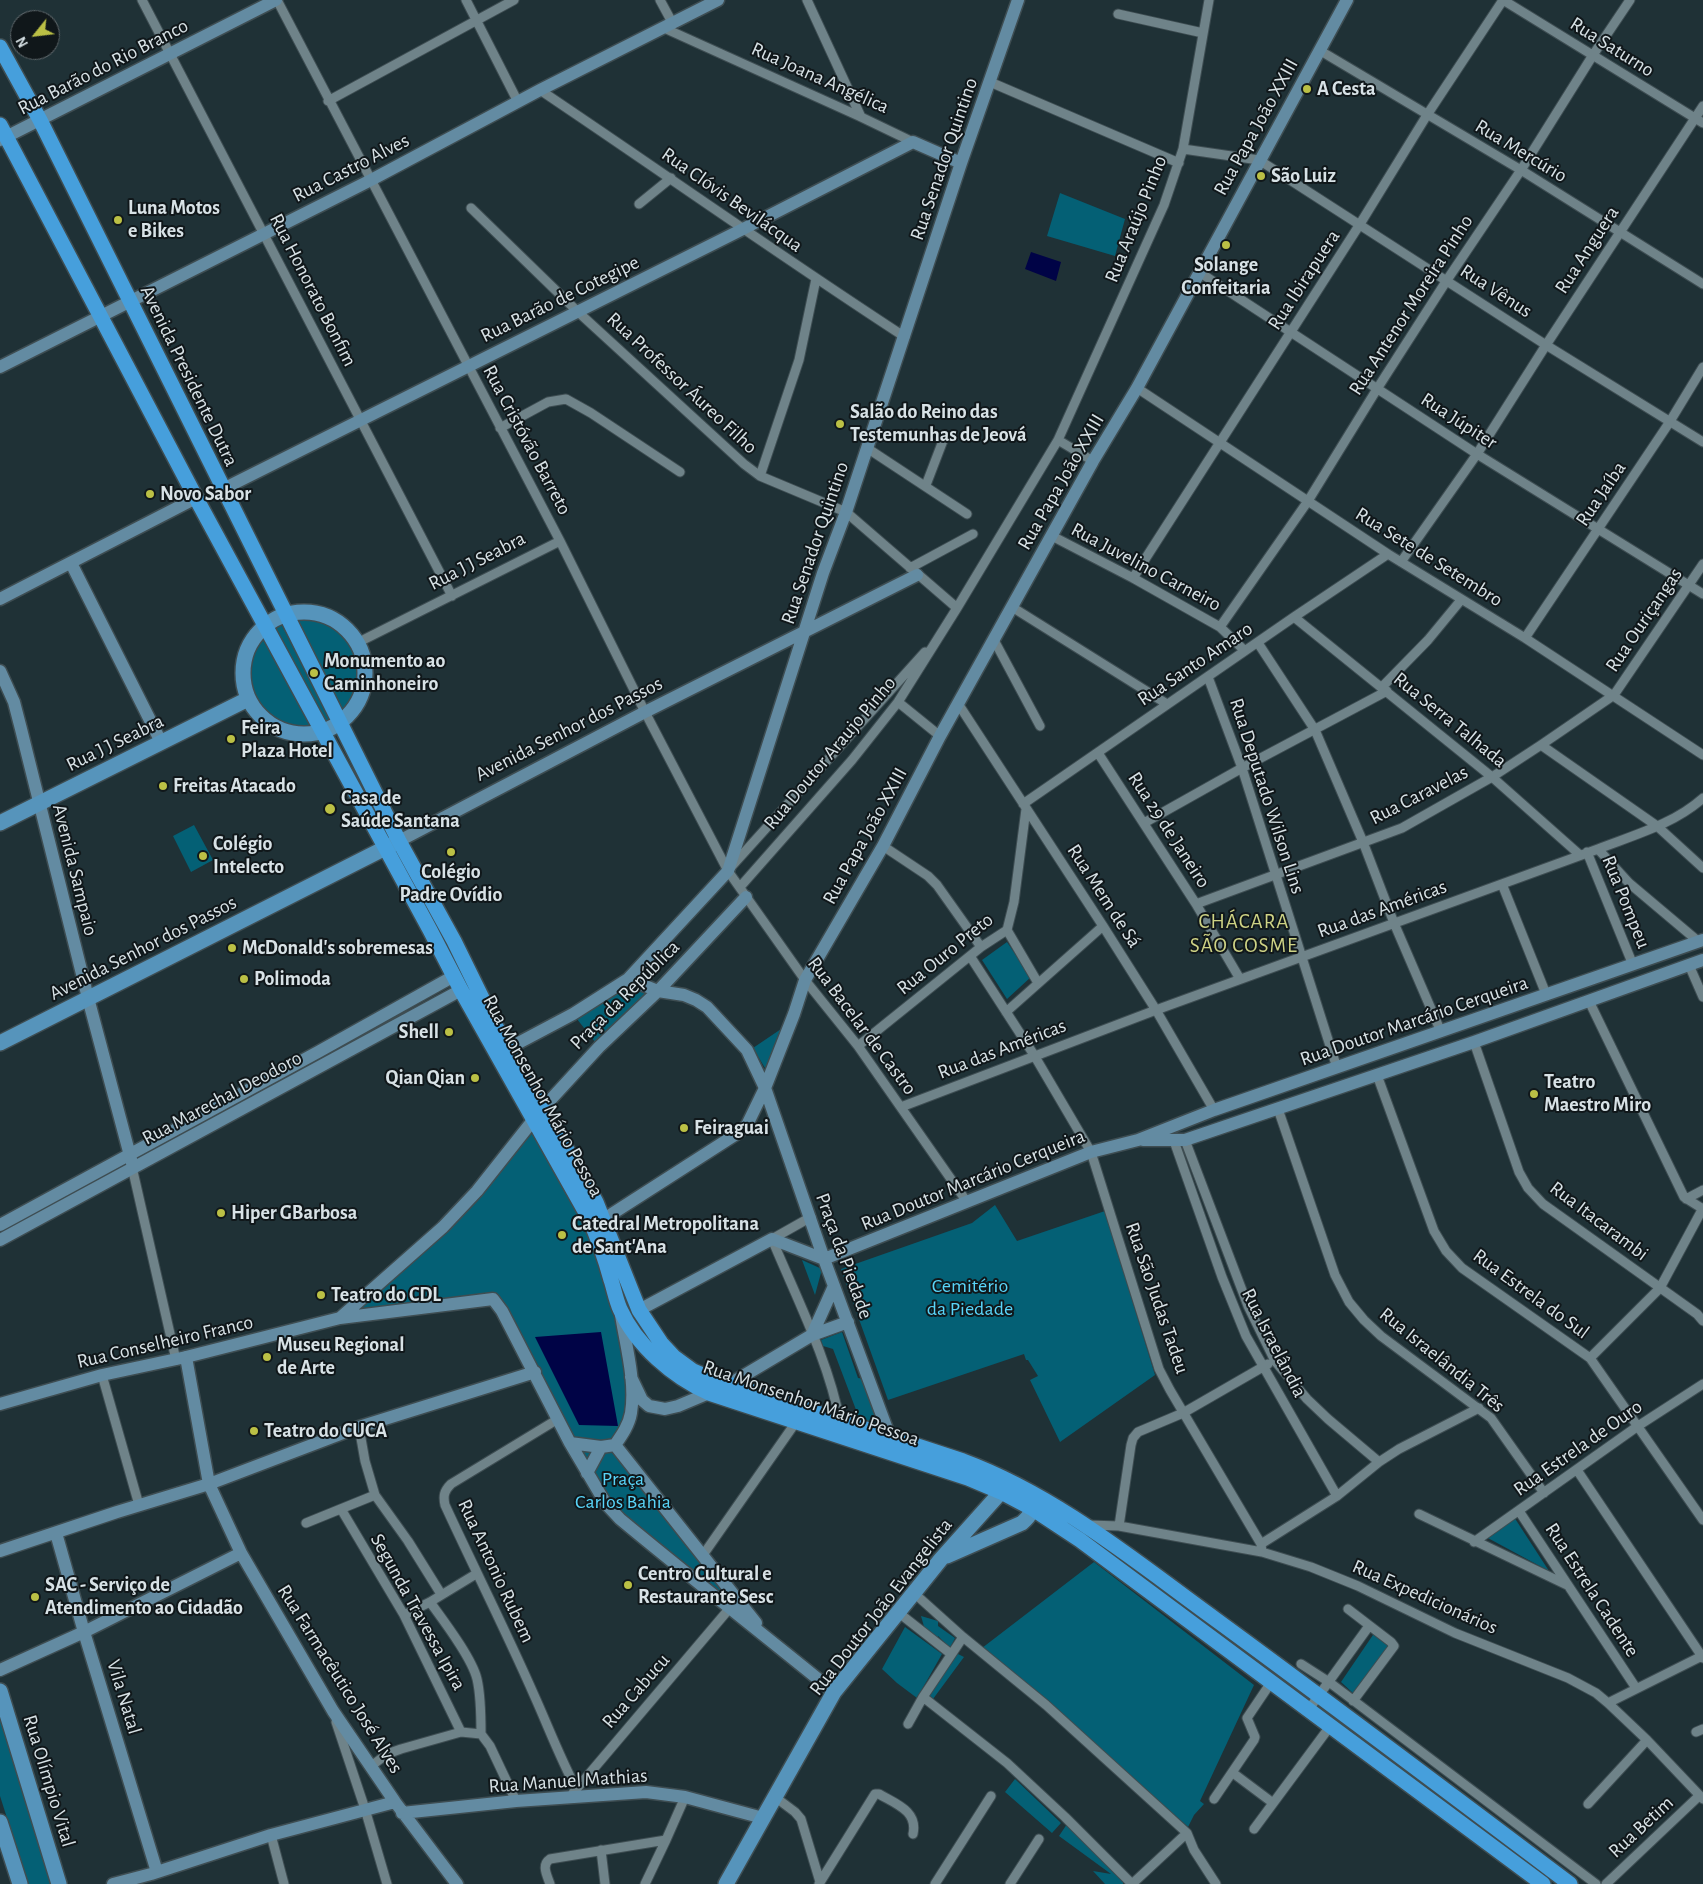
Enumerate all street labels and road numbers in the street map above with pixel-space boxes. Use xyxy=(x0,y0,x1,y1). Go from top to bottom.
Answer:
street label: Rua Saturno xyxy=(1565,12,1659,82)
street label: Rua Barão do Rio Branco xyxy=(14,14,192,120)
street label: Rua Joana Angélica xyxy=(747,37,893,119)
street label: Rua Papa João XXIII xyxy=(1208,54,1304,200)
street label: Rua Senador Quintino xyxy=(905,74,983,244)
street label: Rua Mercúrio xyxy=(1471,114,1571,188)
street label: Rua Castro Alves xyxy=(289,128,413,208)
street label: Rua Clóvis Bevilácqua xyxy=(657,142,807,258)
street label: Rua Araújo Pinho xyxy=(1100,152,1172,286)
street label: Rua Anguera xyxy=(1550,202,1624,298)
street label: Rua Honorato Bonfim xyxy=(264,210,362,370)
street label: Rua Antenor Moreira Pinho xyxy=(1344,210,1478,400)
street label: Rua Ibirapuera xyxy=(1263,225,1345,335)
street label: Rua Barão de Cotegipe xyxy=(477,250,643,348)
street label: Rua Vênus xyxy=(1456,259,1536,323)
street label: Avenida Presidente Dutra xyxy=(135,282,243,470)
street label: Rua Professor Áureo Filho xyxy=(602,307,762,459)
street label: Rua Cristóvão Barreto xyxy=(477,361,577,519)
street label: Rua Júpiter xyxy=(1416,387,1502,455)
street label: Rua Papa João XXIII xyxy=(1012,410,1110,554)
street label: Rua Jaíba xyxy=(1571,457,1631,531)
street label: Rua Senador Quintino xyxy=(776,458,854,628)
street label: Rua Sete de Setembro xyxy=(1351,502,1507,612)
street label: Rua Juvelino Carneiro xyxy=(1067,517,1225,617)
street label: Rua J J Seabra xyxy=(425,526,529,596)
street label: Rua Ouriçangas xyxy=(1600,563,1688,677)
street label: Rua Santo Amaro xyxy=(1133,617,1257,711)
street label: Rua Serra Talhada xyxy=(1388,667,1512,773)
street label: Avenida Senhor dos Passos xyxy=(471,671,667,787)
street label: Rua Doutor Araujo Pinho xyxy=(759,671,901,835)
street label: Rua Deputado Wilson Lins xyxy=(1224,695,1310,897)
street label: Rua J J Seabra xyxy=(62,709,168,777)
street label: Rua Caravelas xyxy=(1366,760,1472,830)
street label: Rua Papa João XXIII xyxy=(817,763,913,909)
street label: Rua 29 de Janeiro xyxy=(1123,767,1215,893)
street label: Avenida Sampaio xyxy=(47,802,103,938)
street label: Rua Mem de Sá xyxy=(1062,840,1146,952)
street label: Rua Pompeu xyxy=(1596,852,1656,952)
street label: Rua das Américas xyxy=(1314,875,1450,943)
street label: Avenida Senhor dos Passos xyxy=(45,890,241,1006)
street label: Rua Ouro Preto xyxy=(892,908,998,1000)
street label: Praça da República xyxy=(565,935,685,1055)
street label: Rua Bacelar de Castro xyxy=(802,952,922,1100)
street label: Rua Doutor Marcário Cerqueira xyxy=(1297,971,1531,1071)
street label: Rua Monsenhor Mário Pessoa xyxy=(477,991,609,1201)
street label: Rua das Américas xyxy=(934,1013,1070,1085)
street label: Rua Marechal Deodoro xyxy=(138,1046,306,1150)
street label: Rua Doutor Marcário Cerqueira xyxy=(857,1124,1089,1236)
street label: Rua Itacarambi xyxy=(1545,1176,1653,1266)
street label: Praça da Piedade xyxy=(810,1190,878,1322)
street label: Rua São Judas Tadeu xyxy=(1120,1219,1194,1377)
street label: Rua Estrela do Sul xyxy=(1468,1244,1594,1344)
street label: Rua Israelândia xyxy=(1236,1284,1312,1402)
street label: Rua Israelândia Três xyxy=(1375,1302,1509,1418)
street label: Rua Conselheiro Franco xyxy=(75,1310,255,1374)
street label: Rua Monsenhor Mário Pessoa xyxy=(700,1355,922,1451)
street label: Rua Estrela de Ouro xyxy=(1509,1395,1647,1501)
street label: Rua Antonio Rubem xyxy=(452,1495,540,1647)
street label: Rua Doutor João Evangelista xyxy=(804,1514,958,1700)
street label: Rua Estrela Cadente xyxy=(1540,1519,1644,1661)
street label: Segunda Travessa Ipira xyxy=(365,1529,471,1695)
street label: Rua Expedicionários xyxy=(1349,1554,1501,1640)
street label: Rua Farmacêutico José Alves xyxy=(272,1580,408,1778)
street label: Rua Cabucu xyxy=(597,1649,675,1733)
street label: Vila Natal xyxy=(101,1657,147,1737)
street label: Rua Olímpio Vital xyxy=(18,1712,80,1850)
street label: Rua Manuel Mathias xyxy=(488,1763,648,1799)
street label: Rua Betim xyxy=(1603,1791,1679,1863)

